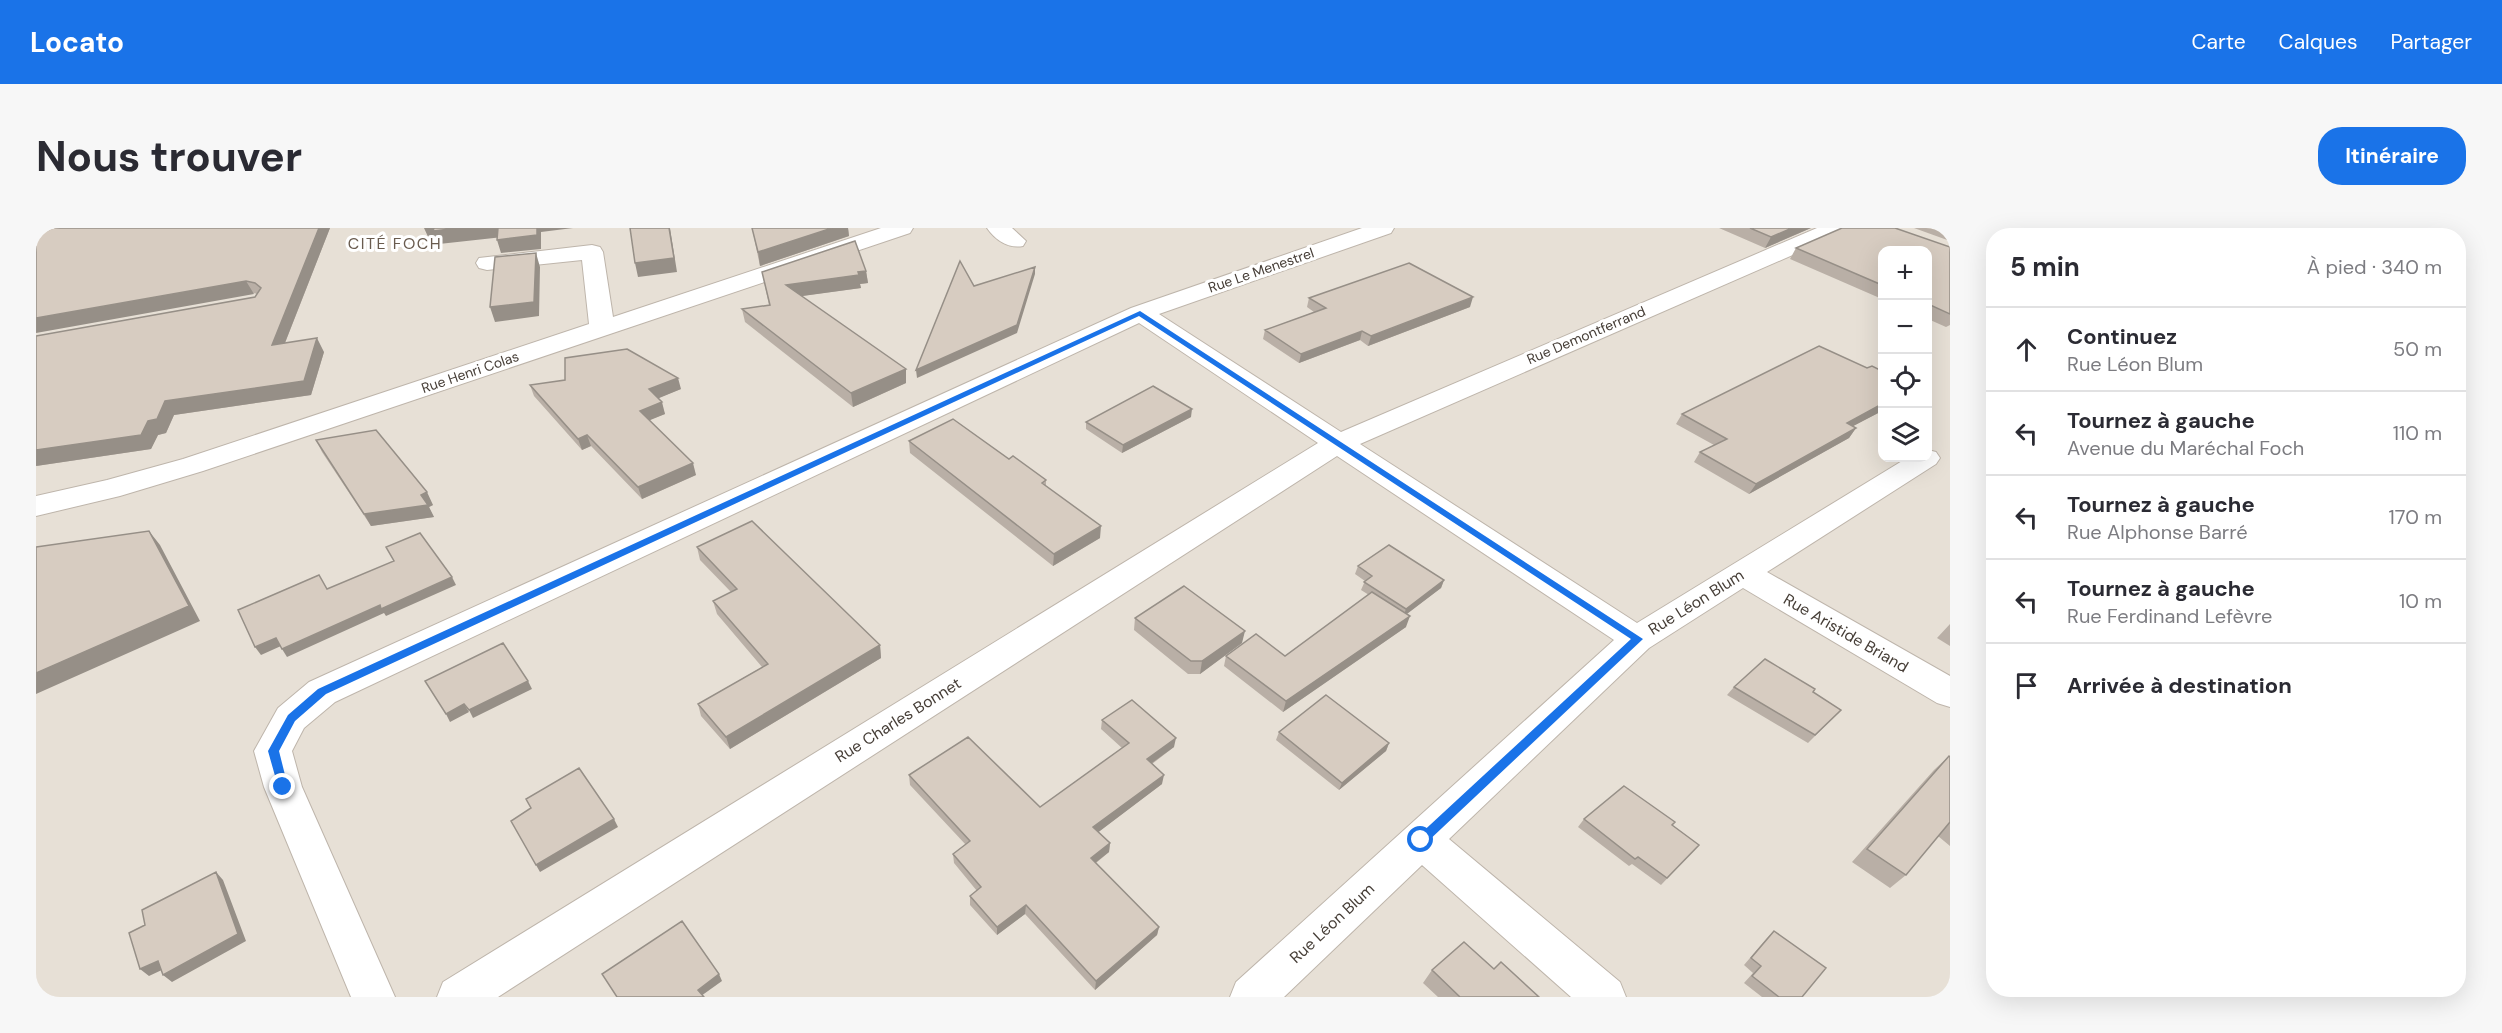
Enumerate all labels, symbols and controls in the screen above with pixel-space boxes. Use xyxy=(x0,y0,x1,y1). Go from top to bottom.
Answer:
text: Locato xyxy=(30,24,124,61)
text: Carte xyxy=(2191,28,2246,56)
text: Calques xyxy=(2279,28,2357,56)
text: Partager xyxy=(2390,28,2472,56)
button: Itinéraire xyxy=(2318,127,2466,185)
text: Nous trouver xyxy=(36,129,302,184)
district label: CITÉ FOCH xyxy=(348,233,442,254)
street label: Rue Le Menestrel xyxy=(1206,243,1316,297)
map controls xyxy=(1878,246,1932,462)
button: + xyxy=(1878,246,1932,300)
text: 5 min xyxy=(2010,250,2080,284)
text: À pied · 340 m xyxy=(2307,254,2442,280)
button: − xyxy=(1878,300,1932,354)
street label: Rue Demontferrand xyxy=(1524,302,1648,368)
text: Continuez xyxy=(2067,322,2177,351)
icon: ahead xyxy=(2010,333,2043,366)
text: 50 m xyxy=(2393,336,2442,362)
street label: Rue Henri Colas xyxy=(419,347,521,397)
text: Rue Léon Blum xyxy=(2067,351,2203,377)
button: locate xyxy=(1878,354,1932,408)
text: Tournez à gauche xyxy=(2067,406,2255,435)
button: layers xyxy=(1878,408,1932,462)
icon: left xyxy=(2010,417,2043,450)
text: 110 m xyxy=(2393,420,2442,446)
text: Avenue du Maréchal Foch xyxy=(2067,435,2304,461)
text: Tournez à gauche xyxy=(2067,490,2255,519)
icon: left xyxy=(2010,501,2043,534)
text: 170 m xyxy=(2389,504,2442,530)
text: Rue Alphonse Barré xyxy=(2067,519,2248,545)
street label: Rue Léon Blum xyxy=(1644,564,1748,640)
text: Tournez à gauche xyxy=(2067,574,2255,603)
icon: left xyxy=(2010,585,2043,618)
text: 10 m xyxy=(2399,588,2442,614)
street label: Rue Aristide Briand xyxy=(1780,589,1912,677)
text: Rue Ferdinand Lefèvre xyxy=(2067,603,2272,629)
icon: arrive xyxy=(2010,669,2043,702)
text: Arrivée à destination xyxy=(2067,671,2292,700)
street label: Rue Charles Bonnet xyxy=(831,673,965,767)
route end xyxy=(269,773,295,799)
route start xyxy=(1407,826,1433,852)
street label: Rue Léon Blum xyxy=(1285,878,1379,968)

